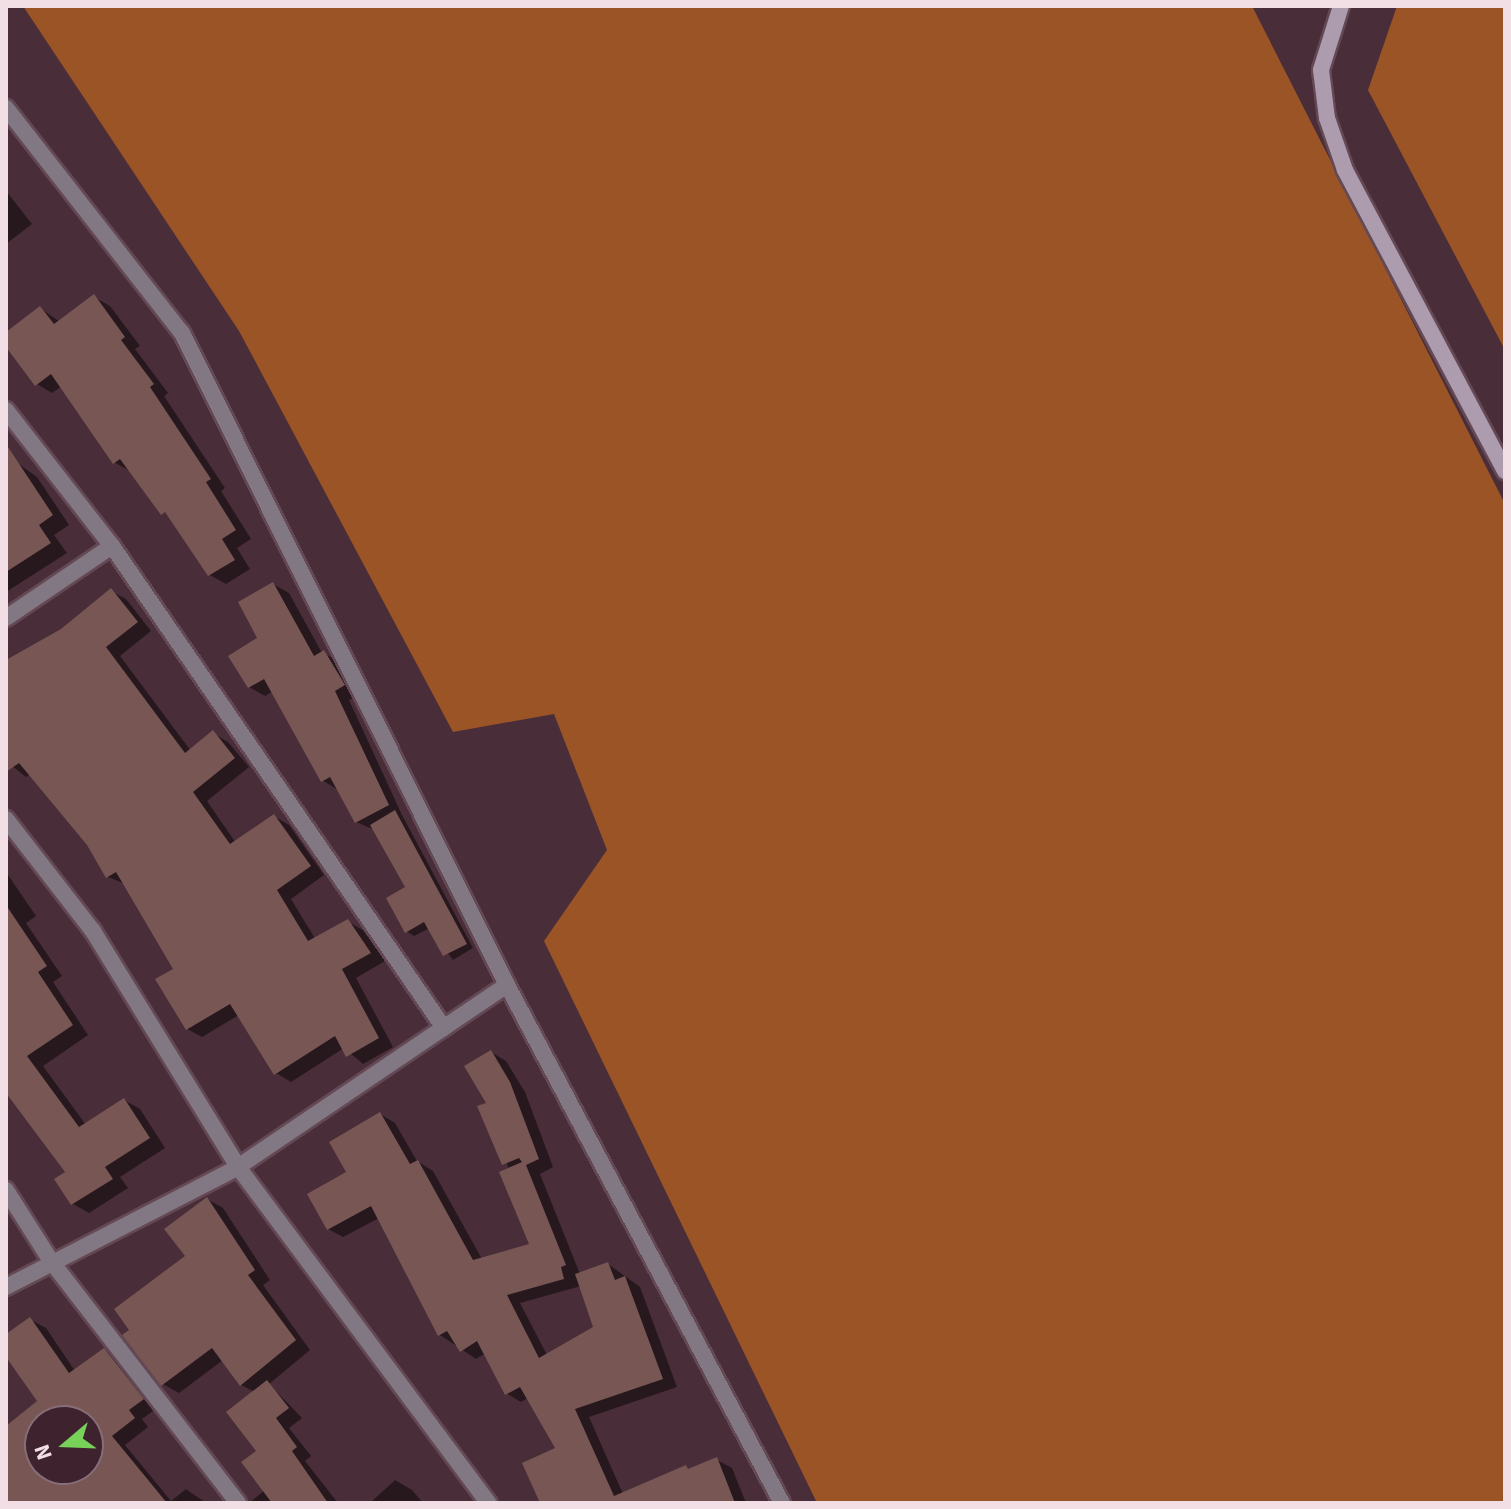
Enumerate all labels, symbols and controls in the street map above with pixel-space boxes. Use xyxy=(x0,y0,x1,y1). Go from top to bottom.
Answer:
north arrow xyxy=(24,1405,104,1485)
text: N xyxy=(26,1440,61,1464)

